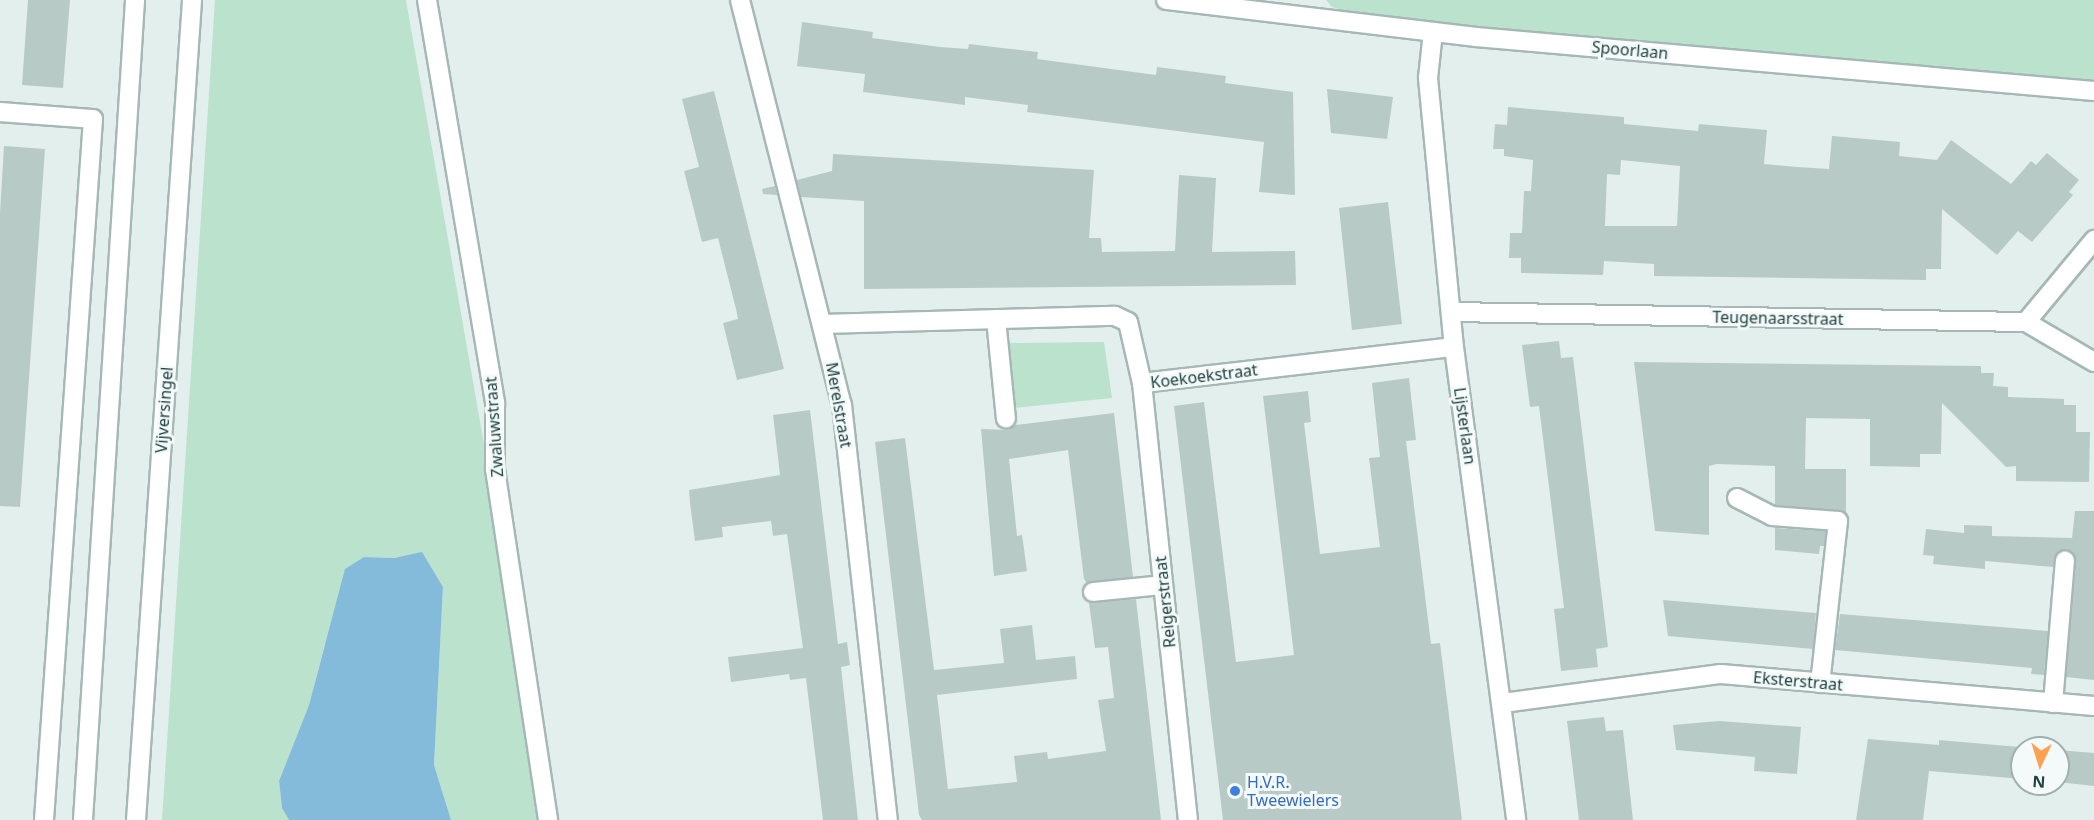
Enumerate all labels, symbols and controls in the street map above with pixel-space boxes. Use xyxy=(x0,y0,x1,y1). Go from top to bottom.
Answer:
street label: Spoorlaan xyxy=(1591,37,1669,63)
street label: Teugenaarsstraat xyxy=(1712,307,1844,329)
street label: Koekoekstraat xyxy=(1149,360,1259,392)
street label: Merelstraat xyxy=(822,361,856,449)
street label: Vijversingel xyxy=(151,366,177,454)
street label: Zwaluwstraat xyxy=(481,376,507,478)
street label: Lijsterlaan xyxy=(1450,386,1480,466)
street label: Reigerstraat xyxy=(1151,555,1179,649)
street label: Eksterstraat xyxy=(1752,668,1844,694)
north arrow xyxy=(2010,736,2070,796)
text: N xyxy=(2032,771,2046,793)
place label: H.V.R. Tweewielers xyxy=(1247,772,1339,810)
marker: H.V.R. Tweewielers xyxy=(1228,784,1242,798)

